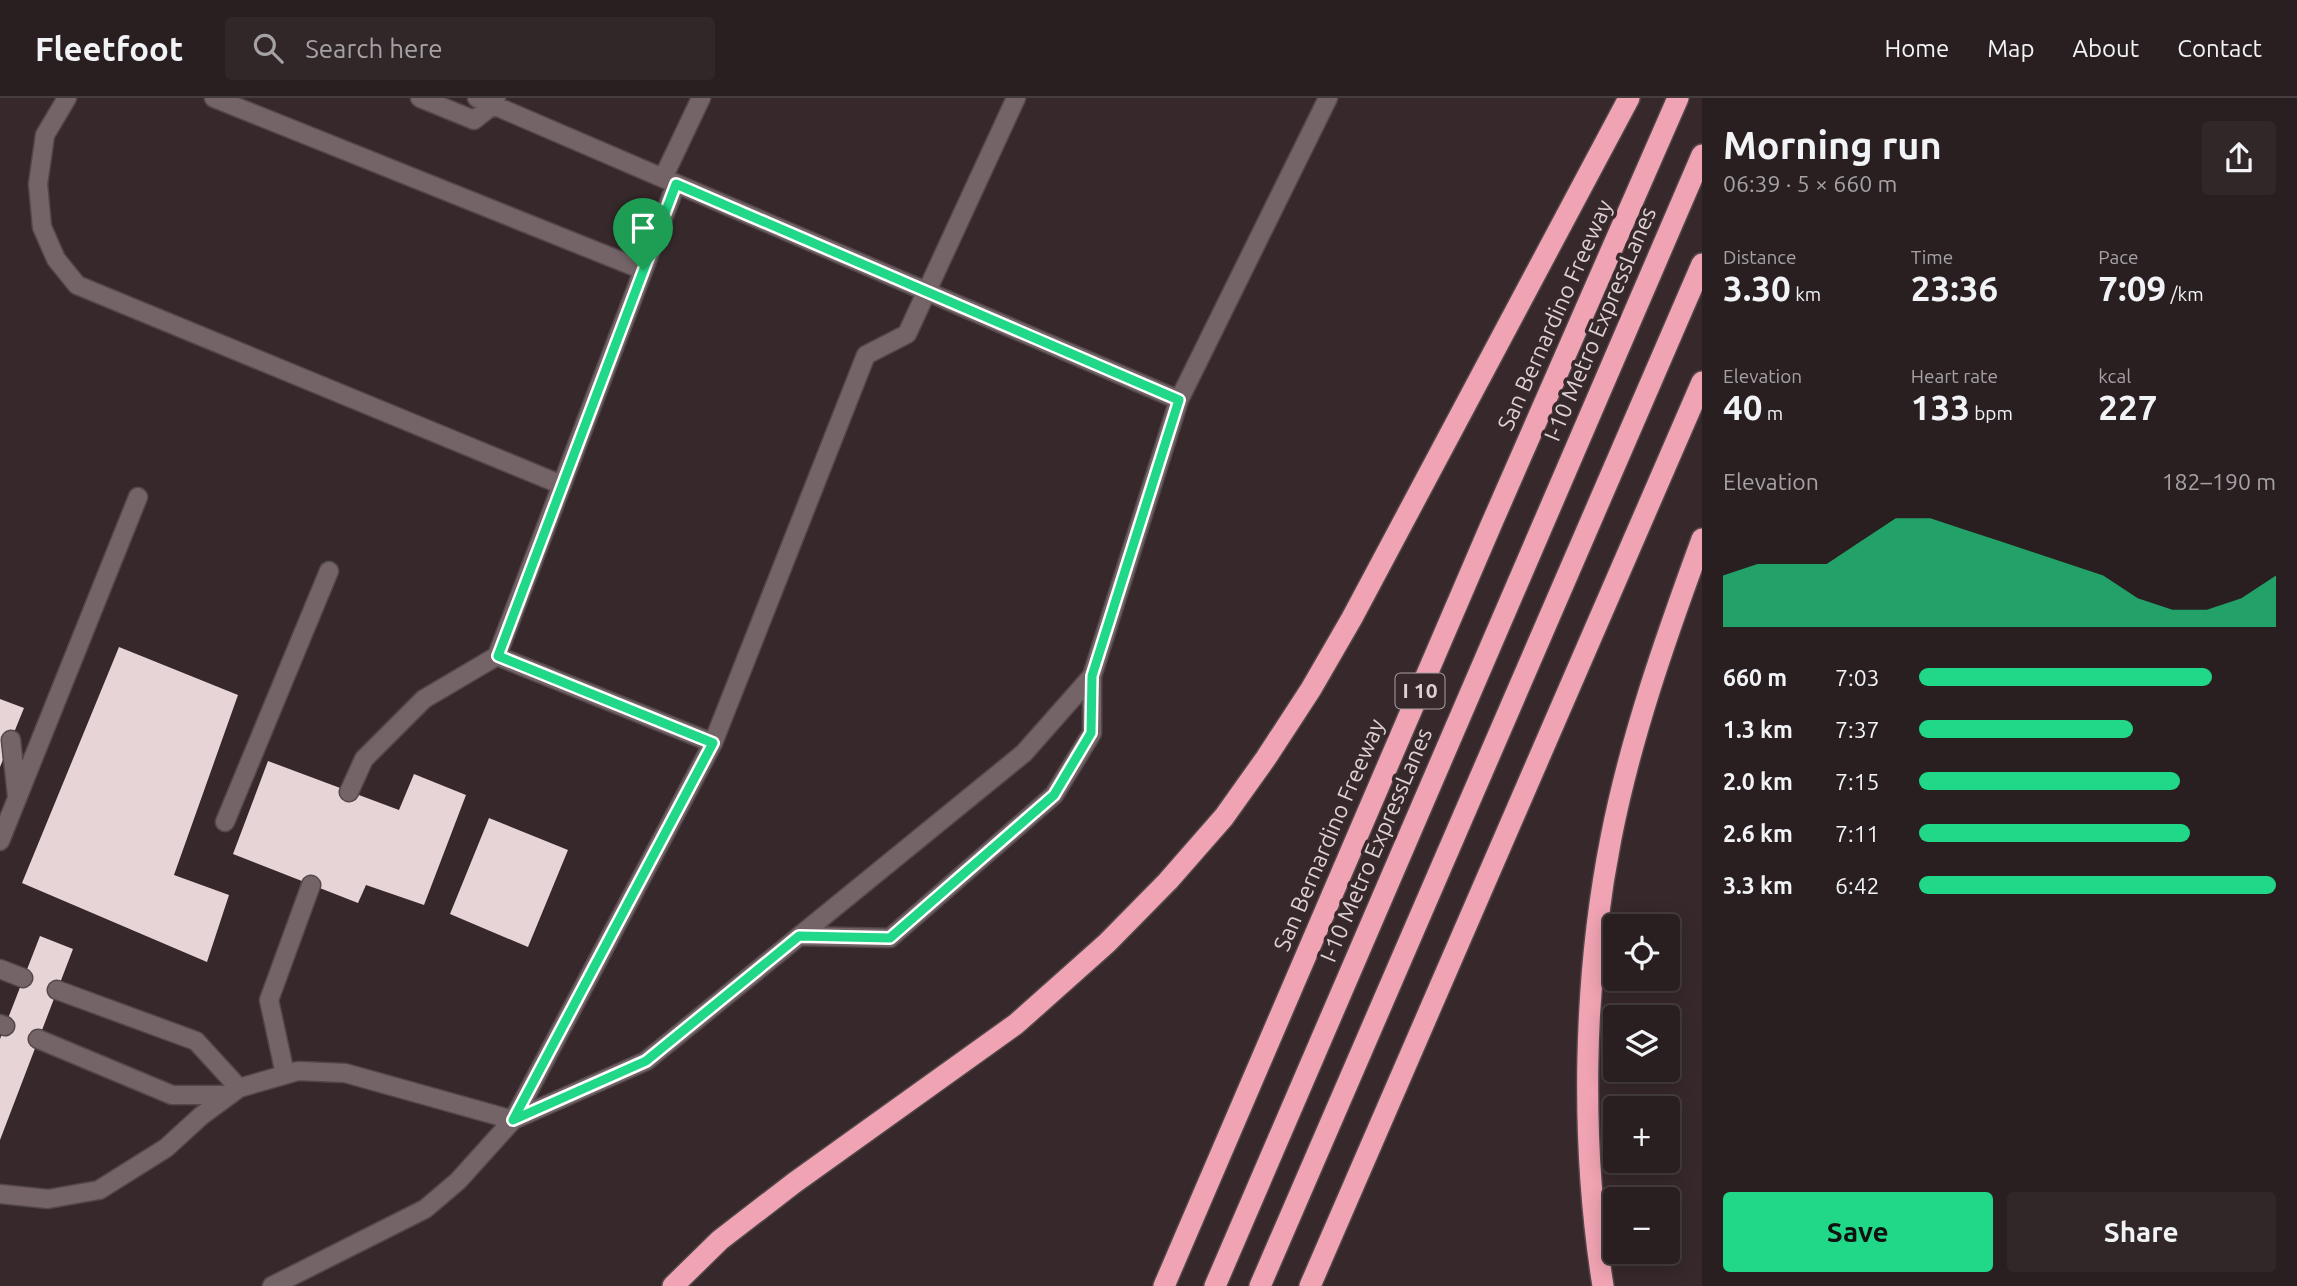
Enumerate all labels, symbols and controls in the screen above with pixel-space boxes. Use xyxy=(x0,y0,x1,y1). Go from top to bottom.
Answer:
search box xyxy=(225,17,715,80)
icon: search xyxy=(249,29,287,67)
text: Fleetfoot xyxy=(35,30,183,67)
text: Search here xyxy=(305,34,443,63)
text: Home xyxy=(1884,35,1949,62)
text: Map xyxy=(1987,35,2034,62)
text: About xyxy=(2072,35,2139,62)
text: Contact xyxy=(2177,35,2262,62)
button: share xyxy=(2202,121,2276,195)
text: Morning run xyxy=(1723,124,1942,166)
text: 06:39 · 5 × 660 m xyxy=(1723,171,1897,196)
street label: San Bernardino Freeway xyxy=(1492,196,1617,434)
pin xyxy=(613,198,673,270)
street label: I-10 Metro ExpressLanes xyxy=(1539,203,1660,445)
icon: arrive xyxy=(624,209,662,247)
text: Distance xyxy=(1723,246,1797,268)
text: Time xyxy=(1911,246,1953,268)
text: Pace xyxy=(2098,246,2139,268)
text: 3.30 xyxy=(1723,268,1791,308)
text: 23:36 xyxy=(1911,268,1998,308)
text: 7:09 xyxy=(2098,268,2166,308)
text: km xyxy=(1791,283,1821,305)
text: /km xyxy=(2166,283,2204,305)
text: Elevation xyxy=(1723,365,1802,387)
text: Heart rate xyxy=(1911,365,1998,387)
text: kcal xyxy=(2098,365,2131,387)
text: 40 xyxy=(1723,387,1762,427)
text: 133 xyxy=(1911,387,1970,427)
text: 227 xyxy=(2098,387,2158,427)
text: m xyxy=(1762,402,1783,424)
text: bpm xyxy=(1970,402,2013,424)
text: Elevation xyxy=(1723,469,1819,494)
text: 182–190 m xyxy=(2162,469,2276,494)
text: 660 m xyxy=(1723,665,1787,690)
text: 7:03 xyxy=(1835,665,1880,690)
road number: I 10 xyxy=(1396,674,1444,708)
street label: San Bernardino Freeway xyxy=(1268,715,1389,954)
text: 1.3 km xyxy=(1723,717,1793,742)
text: 7:37 xyxy=(1835,717,1880,742)
street label: I-10 Metro ExpressLanes xyxy=(1315,724,1436,966)
text: 2.0 km xyxy=(1723,769,1793,794)
text: 7:15 xyxy=(1835,769,1880,794)
text: 2.6 km xyxy=(1723,821,1793,846)
text: 7:11 xyxy=(1835,821,1880,846)
text: 3.3 km xyxy=(1723,873,1793,898)
text: 6:42 xyxy=(1835,873,1880,898)
map controls xyxy=(1603,914,1680,1264)
button: locate xyxy=(1603,914,1680,991)
button: layers xyxy=(1603,1005,1680,1082)
button: + xyxy=(1603,1096,1680,1173)
button: − xyxy=(1603,1187,1680,1264)
button: Save xyxy=(1723,1192,1993,1272)
button: Share xyxy=(2007,1192,2276,1272)

